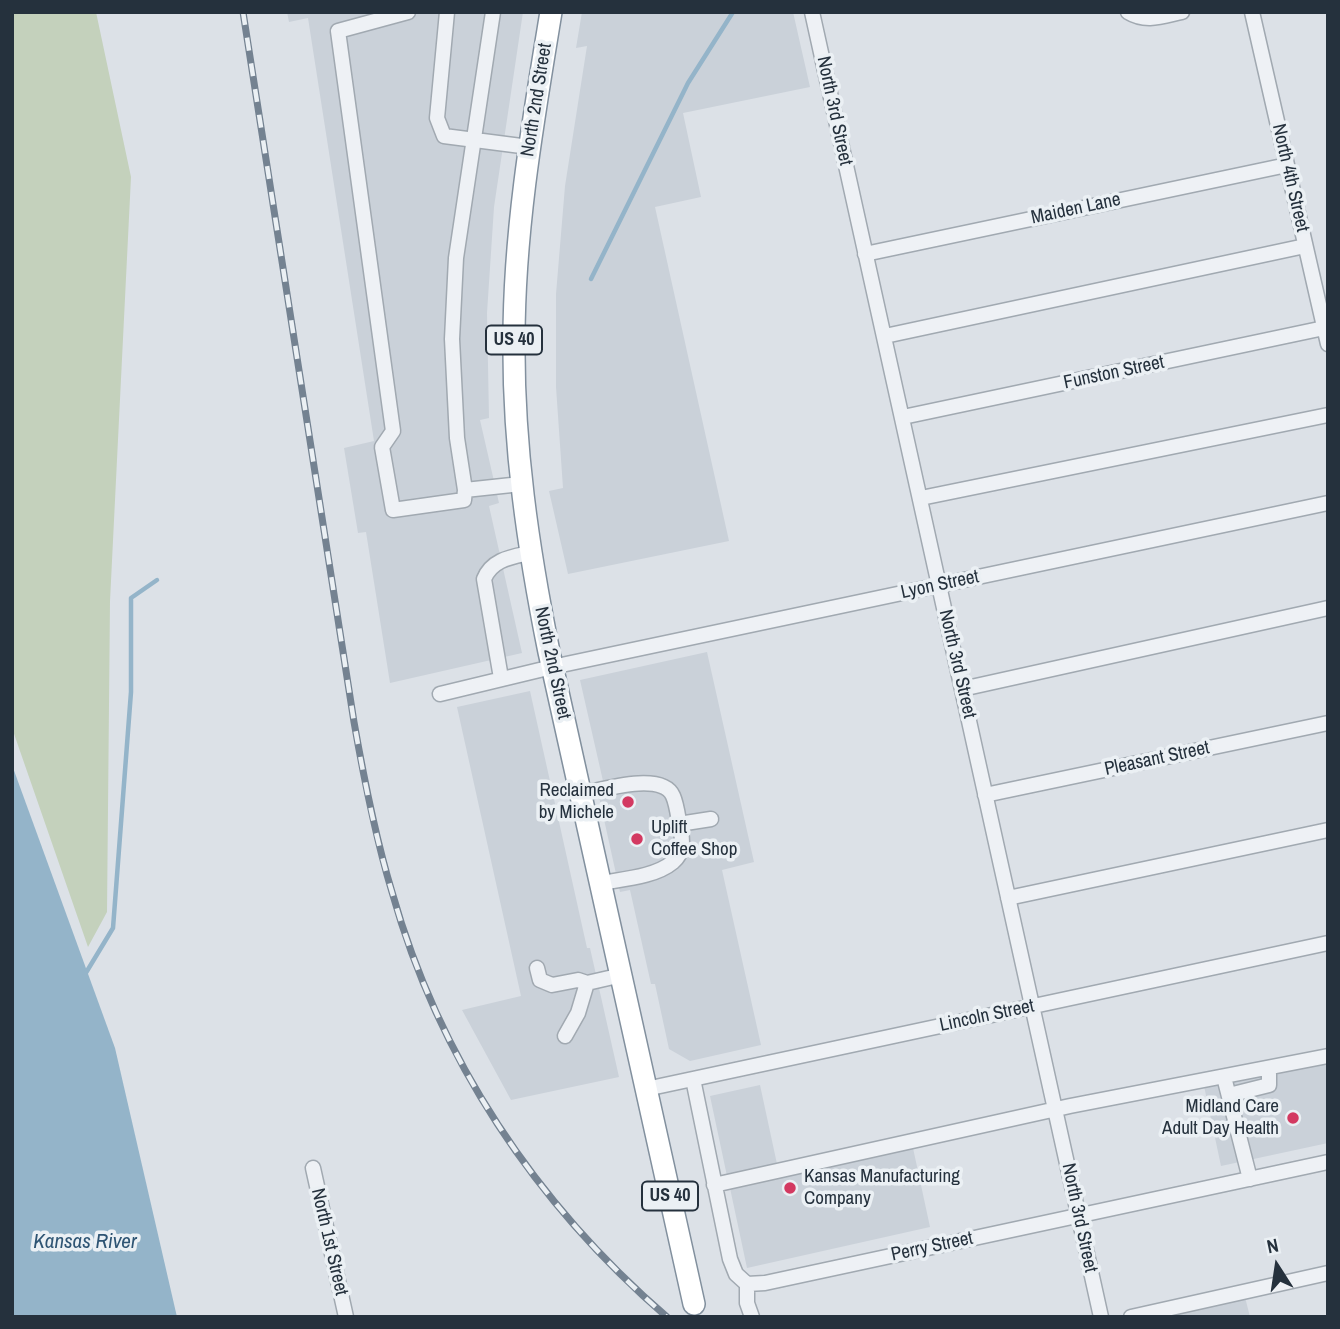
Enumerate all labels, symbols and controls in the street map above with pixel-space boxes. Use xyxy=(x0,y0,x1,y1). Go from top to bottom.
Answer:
street label: North 2nd Street xyxy=(517,42,557,158)
street label: North 3rd Street xyxy=(811,54,857,168)
street label: North 4th Street xyxy=(1267,122,1313,234)
street label: Maiden Lane xyxy=(1029,188,1123,230)
road number: US 40 xyxy=(486,326,542,354)
street label: Funston Street xyxy=(1062,351,1166,395)
street label: Lyon Street xyxy=(899,566,981,604)
street label: North 2nd Street xyxy=(529,605,575,721)
street label: North 3rd Street xyxy=(933,607,981,721)
street label: Pleasant Street xyxy=(1103,737,1211,781)
place label: Reclaimed by Michele xyxy=(539,780,614,824)
marker: Reclaimed by Michele xyxy=(620,794,636,810)
place label: Uplift Coffee Shop xyxy=(651,817,737,861)
marker: Uplift Coffee Shop xyxy=(629,831,645,847)
street label: Lincoln Street xyxy=(938,995,1036,1037)
place label: Midland Care Adult Day Health xyxy=(1162,1096,1279,1140)
marker: Midland Care Adult Day Health xyxy=(1285,1110,1301,1126)
street label: North 3rd Street xyxy=(1056,1161,1102,1275)
place label: Kansas Manufacturing Company xyxy=(804,1166,960,1210)
marker: Kansas Manufacturing Company xyxy=(782,1180,798,1196)
road number: US 40 xyxy=(642,1182,698,1210)
street label: North 1st Street xyxy=(306,1186,352,1298)
street label: Perry Street xyxy=(889,1227,975,1267)
water label: Kansas River xyxy=(33,1229,137,1255)
north arrow xyxy=(1242,1231,1312,1301)
text: N xyxy=(1264,1232,1281,1259)

